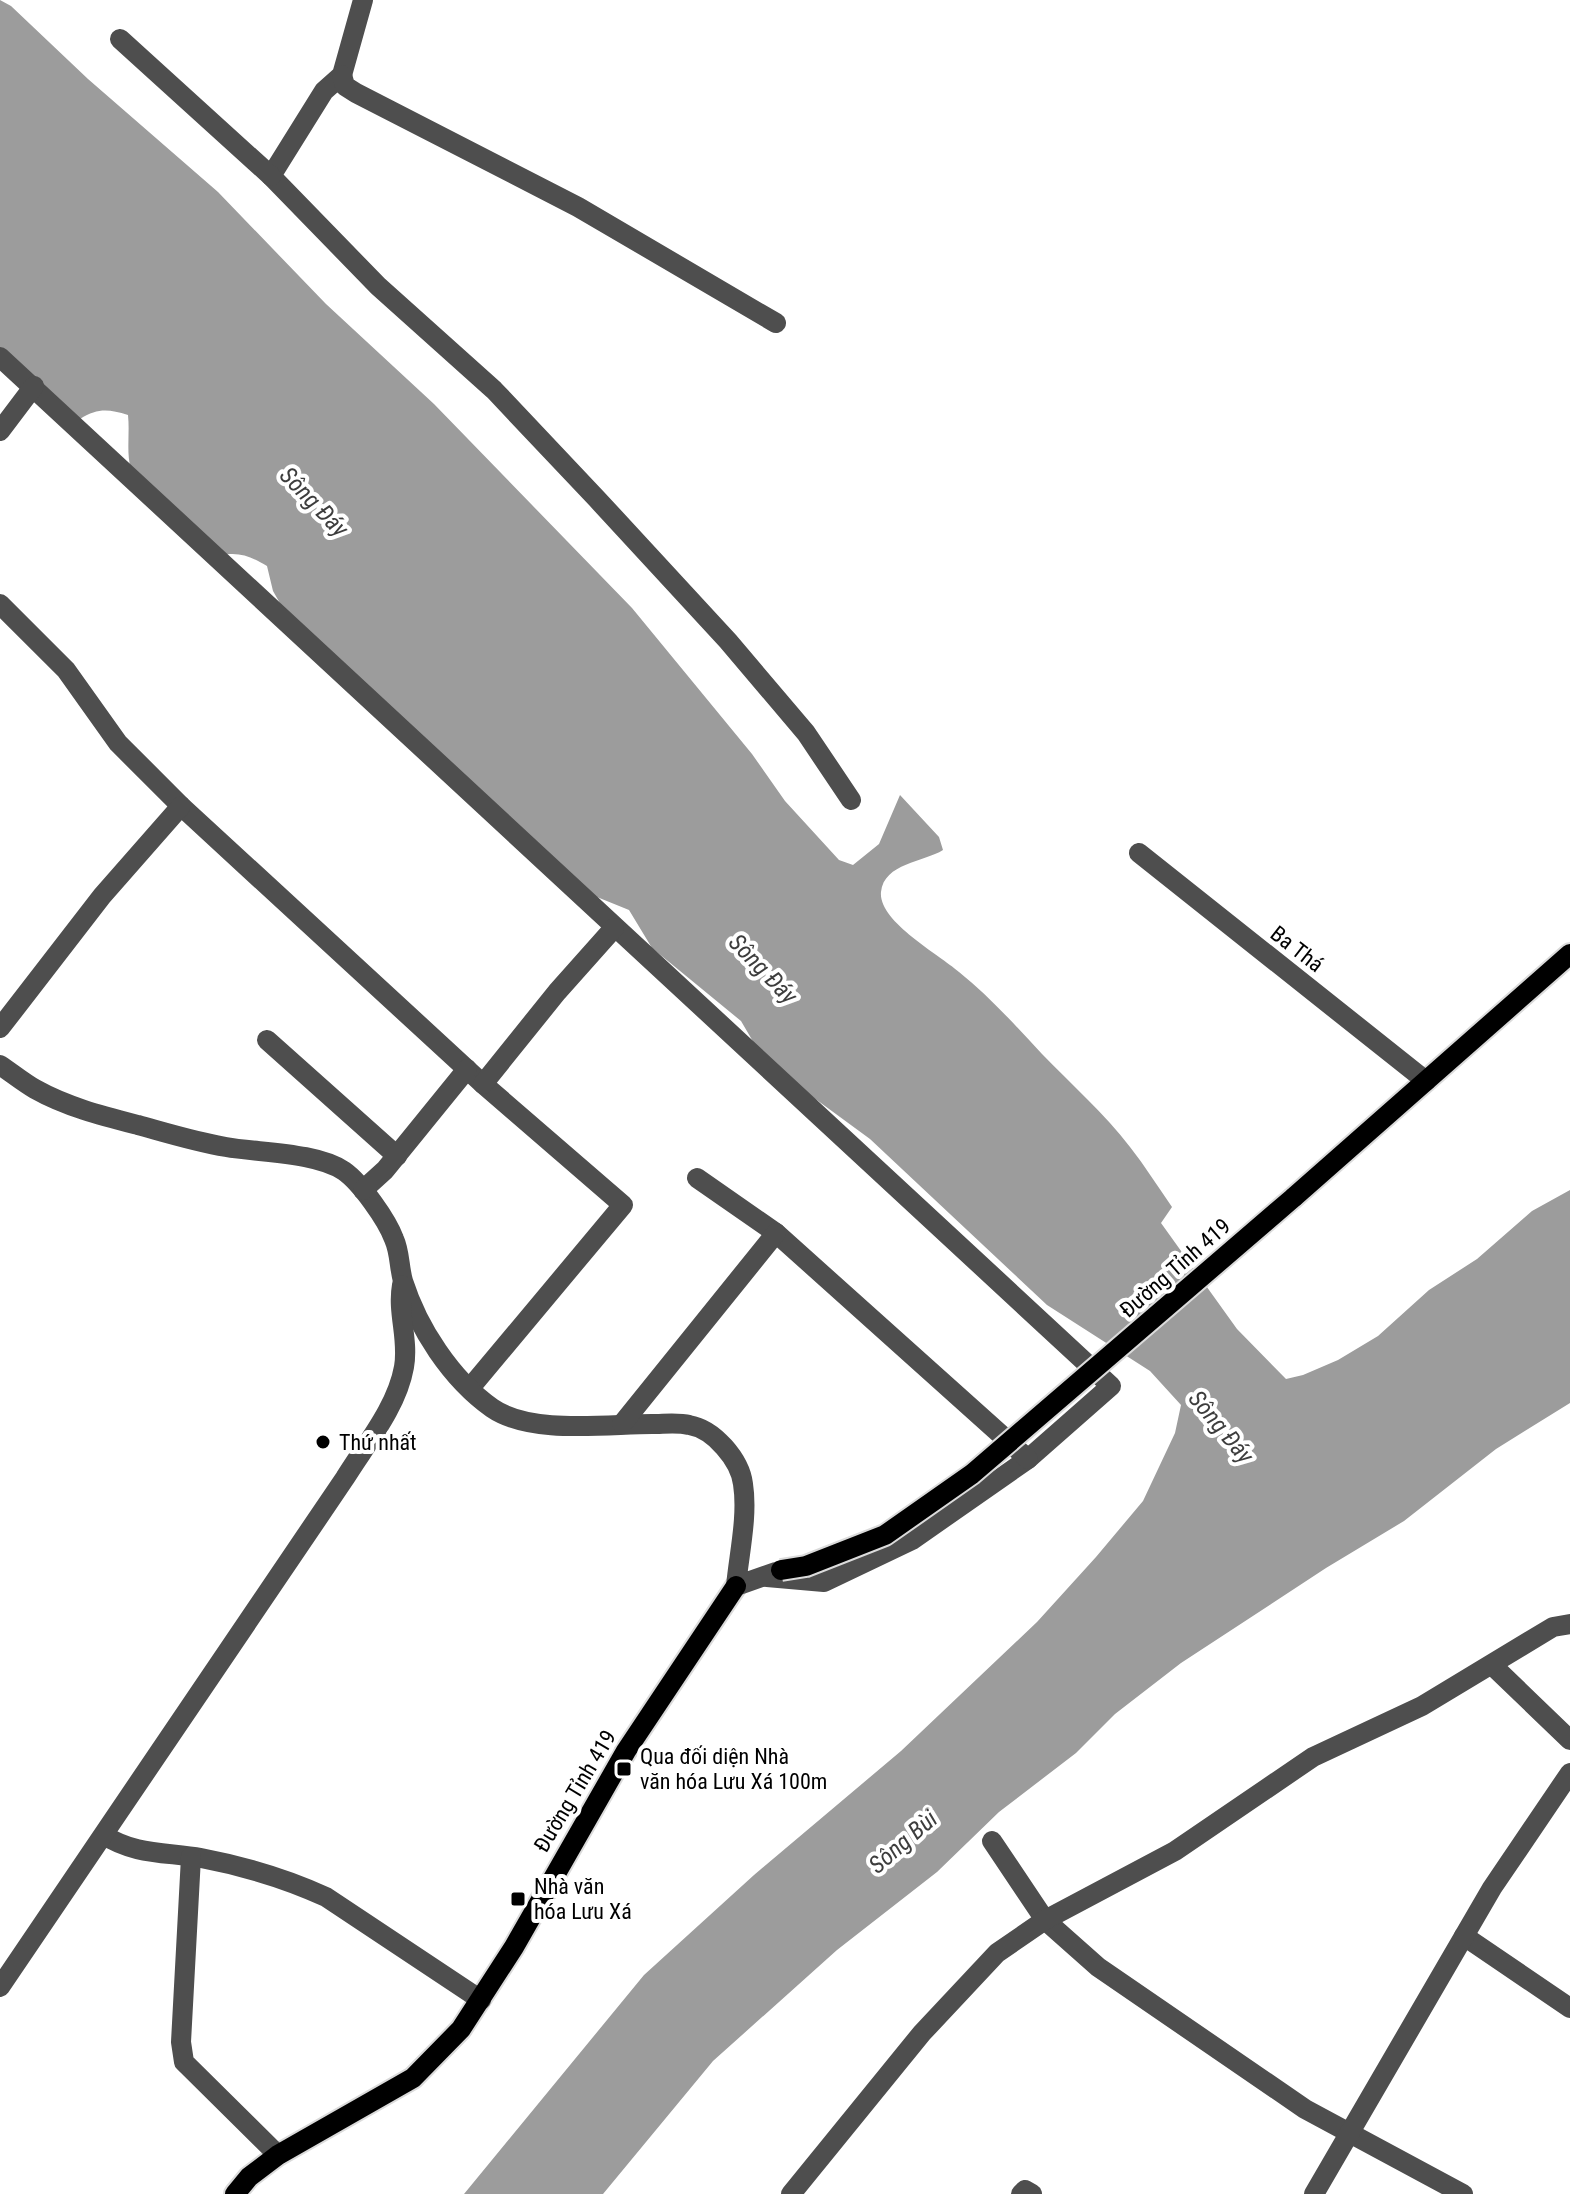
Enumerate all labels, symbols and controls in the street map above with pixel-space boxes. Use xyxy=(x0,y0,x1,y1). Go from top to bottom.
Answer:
water label: Sông Đáy xyxy=(274,461,355,544)
street label: Ba Thá xyxy=(1266,921,1328,977)
water label: Sông Đáy xyxy=(723,928,804,1011)
street label: Đường Tỉnh 419 xyxy=(1115,1213,1235,1323)
water label: Sông Đáy xyxy=(1183,1385,1260,1470)
place label: Thứ nhất xyxy=(339,1430,417,1455)
marker: Thứ nhất xyxy=(314,1433,332,1451)
street label: Đường Tỉnh 419 xyxy=(529,1726,621,1856)
place label: Qua đối diện Nhà văn hóa Lưu Xá 100m xyxy=(640,1744,827,1794)
marker: Qua đối diện Nhà văn hóa Lưu Xá 100m xyxy=(615,1760,633,1778)
water label: Sông Bùi xyxy=(863,1804,943,1879)
place label: Nhà văn hóa Lưu Xá xyxy=(534,1874,632,1924)
marker: Nhà văn hóa Lưu Xá xyxy=(509,1890,527,1908)

